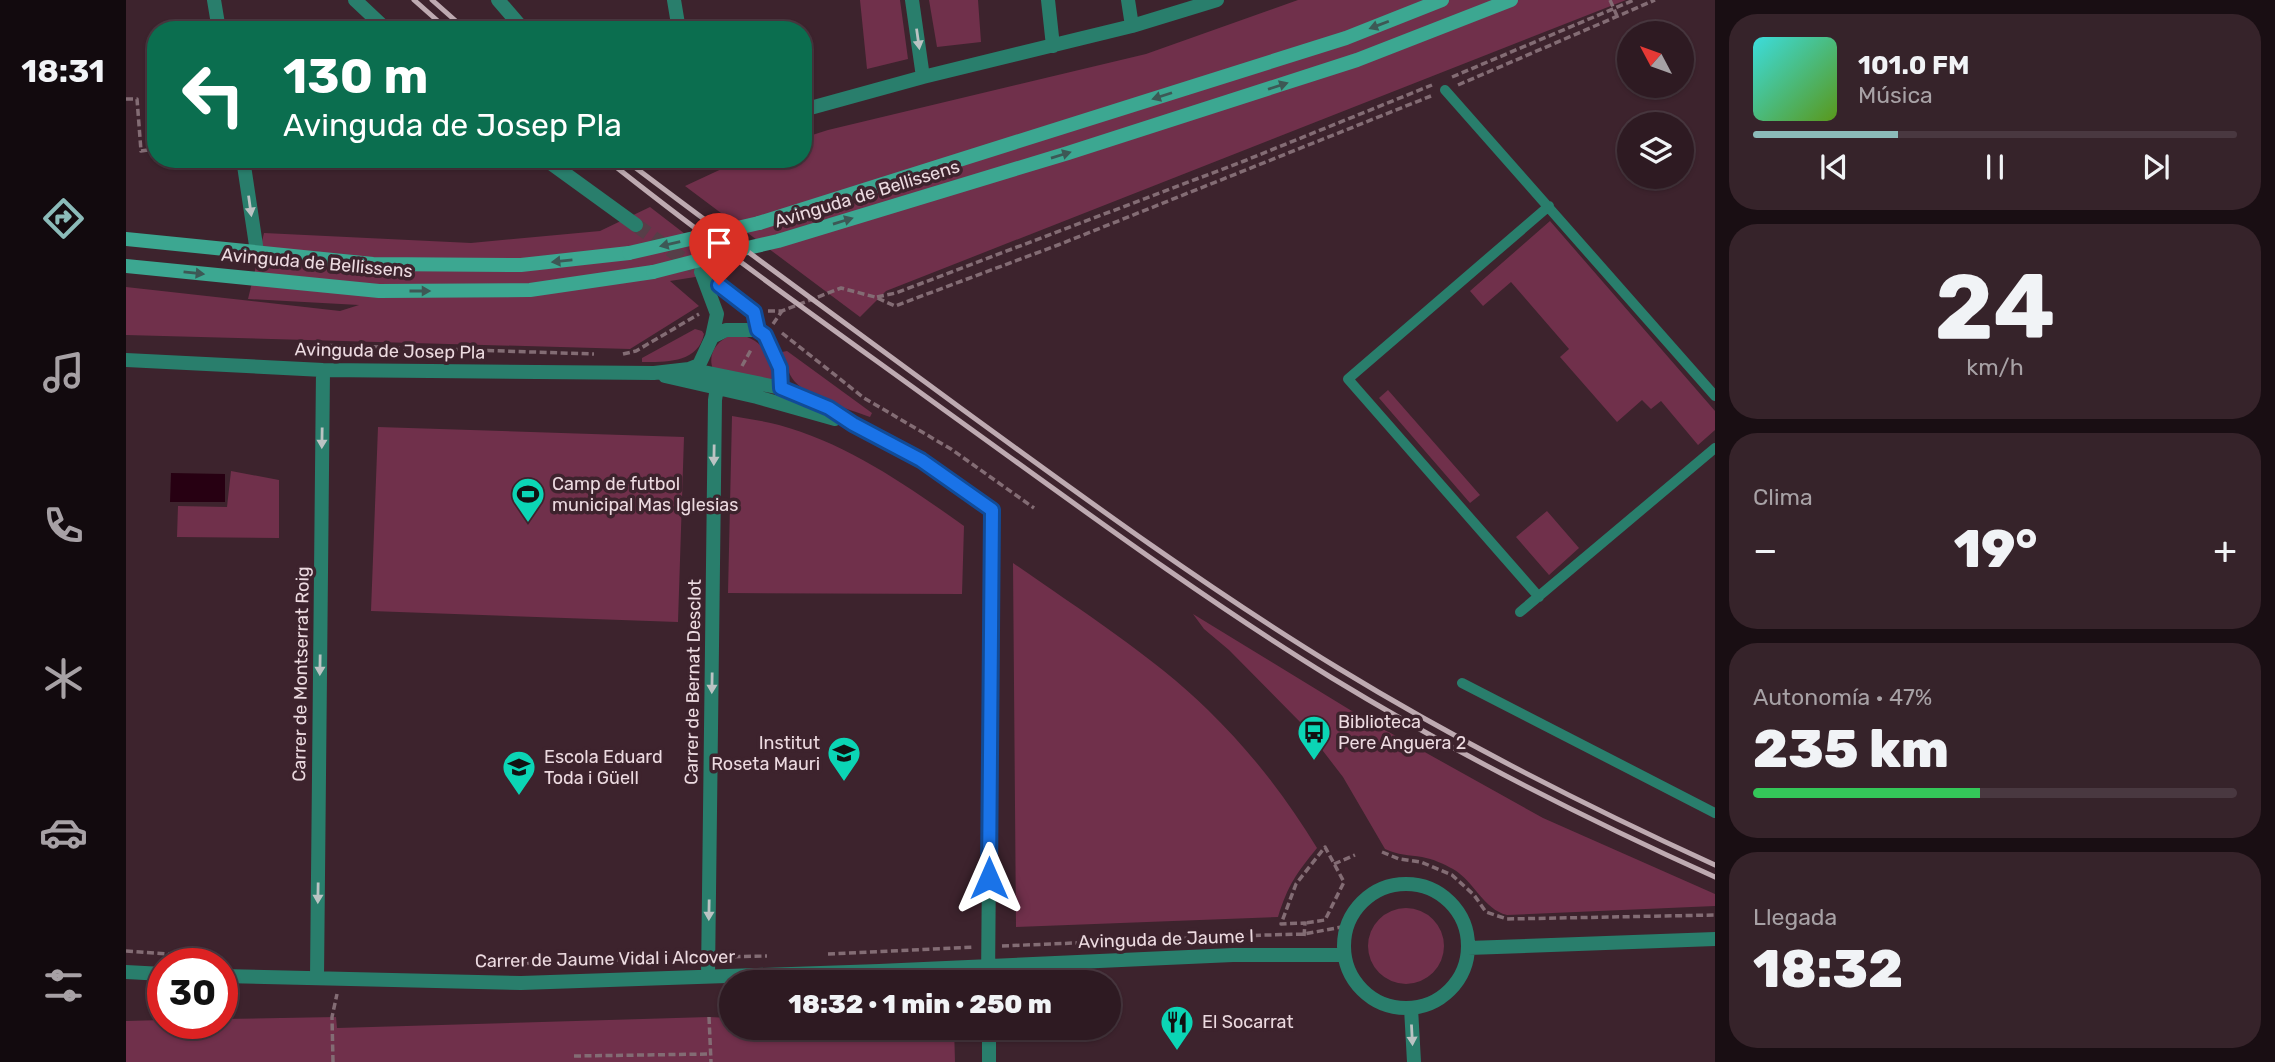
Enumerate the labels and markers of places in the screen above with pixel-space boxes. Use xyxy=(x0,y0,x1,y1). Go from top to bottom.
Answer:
pin xyxy=(689,213,749,285)
place label: Camp de futbol municipal Mas Iglesias xyxy=(552,473,738,516)
sports icon: Camp de futbol municipal Mas Iglesias xyxy=(509,475,547,524)
place label: Biblioteca Pere Anguera 2 xyxy=(1338,711,1466,754)
bus stop icon: Biblioteca Pere Anguera 2 xyxy=(1295,713,1333,762)
place label: Institut Roseta Mauri xyxy=(711,732,820,775)
school or university icon: Institut Roseta Mauri xyxy=(825,734,863,783)
place label: Escola Eduard Toda i Güell xyxy=(544,746,663,789)
school or university icon: Escola Eduard Toda i Güell xyxy=(500,748,538,797)
restaurant icon: El Socarrat xyxy=(1158,1003,1196,1052)
place label: El Socarrat xyxy=(1202,1011,1294,1033)

